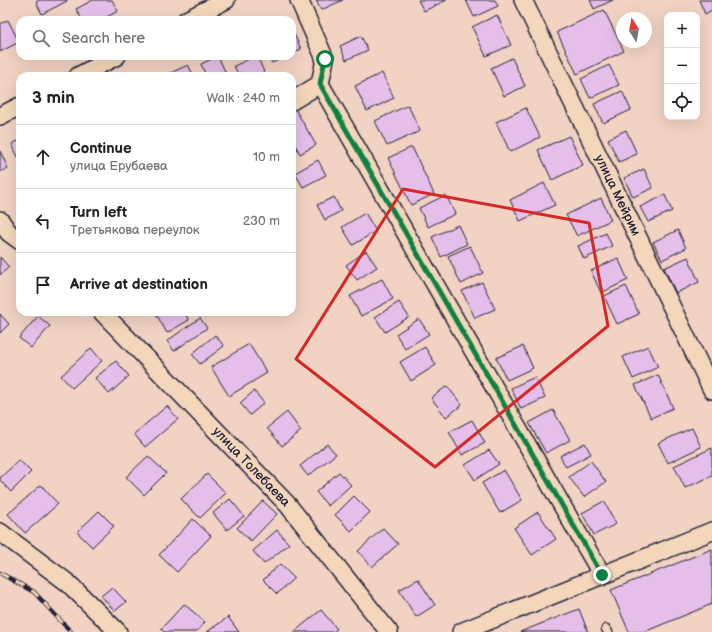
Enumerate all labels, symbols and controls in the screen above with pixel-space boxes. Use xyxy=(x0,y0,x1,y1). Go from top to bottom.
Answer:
north arrow xyxy=(616,12,652,48)
map controls xyxy=(664,12,700,120)
button: + xyxy=(664,12,700,48)
search box xyxy=(16,16,296,60)
icon: search xyxy=(30,27,52,49)
text: Search here xyxy=(62,29,145,48)
button: − xyxy=(664,48,700,84)
route start xyxy=(316,50,334,68)
button: locate xyxy=(664,84,700,120)
text: 3 min xyxy=(32,88,75,108)
text: Walk · 240 m xyxy=(206,90,280,106)
text: Continue xyxy=(70,139,132,158)
icon: ahead xyxy=(32,146,54,168)
text: 10 m xyxy=(253,149,280,165)
street label: улица Мейрим xyxy=(591,152,644,238)
text: улица Ерубаева xyxy=(70,158,168,174)
text: Turn left xyxy=(70,203,127,222)
icon: left xyxy=(32,210,54,232)
text: 230 m xyxy=(243,213,280,229)
text: Третьякова переулок xyxy=(70,222,200,238)
icon: arrive xyxy=(32,274,54,296)
text: Arrive at destination xyxy=(70,275,208,294)
street label: улица Толебаева xyxy=(209,423,294,510)
route end xyxy=(593,566,611,584)

